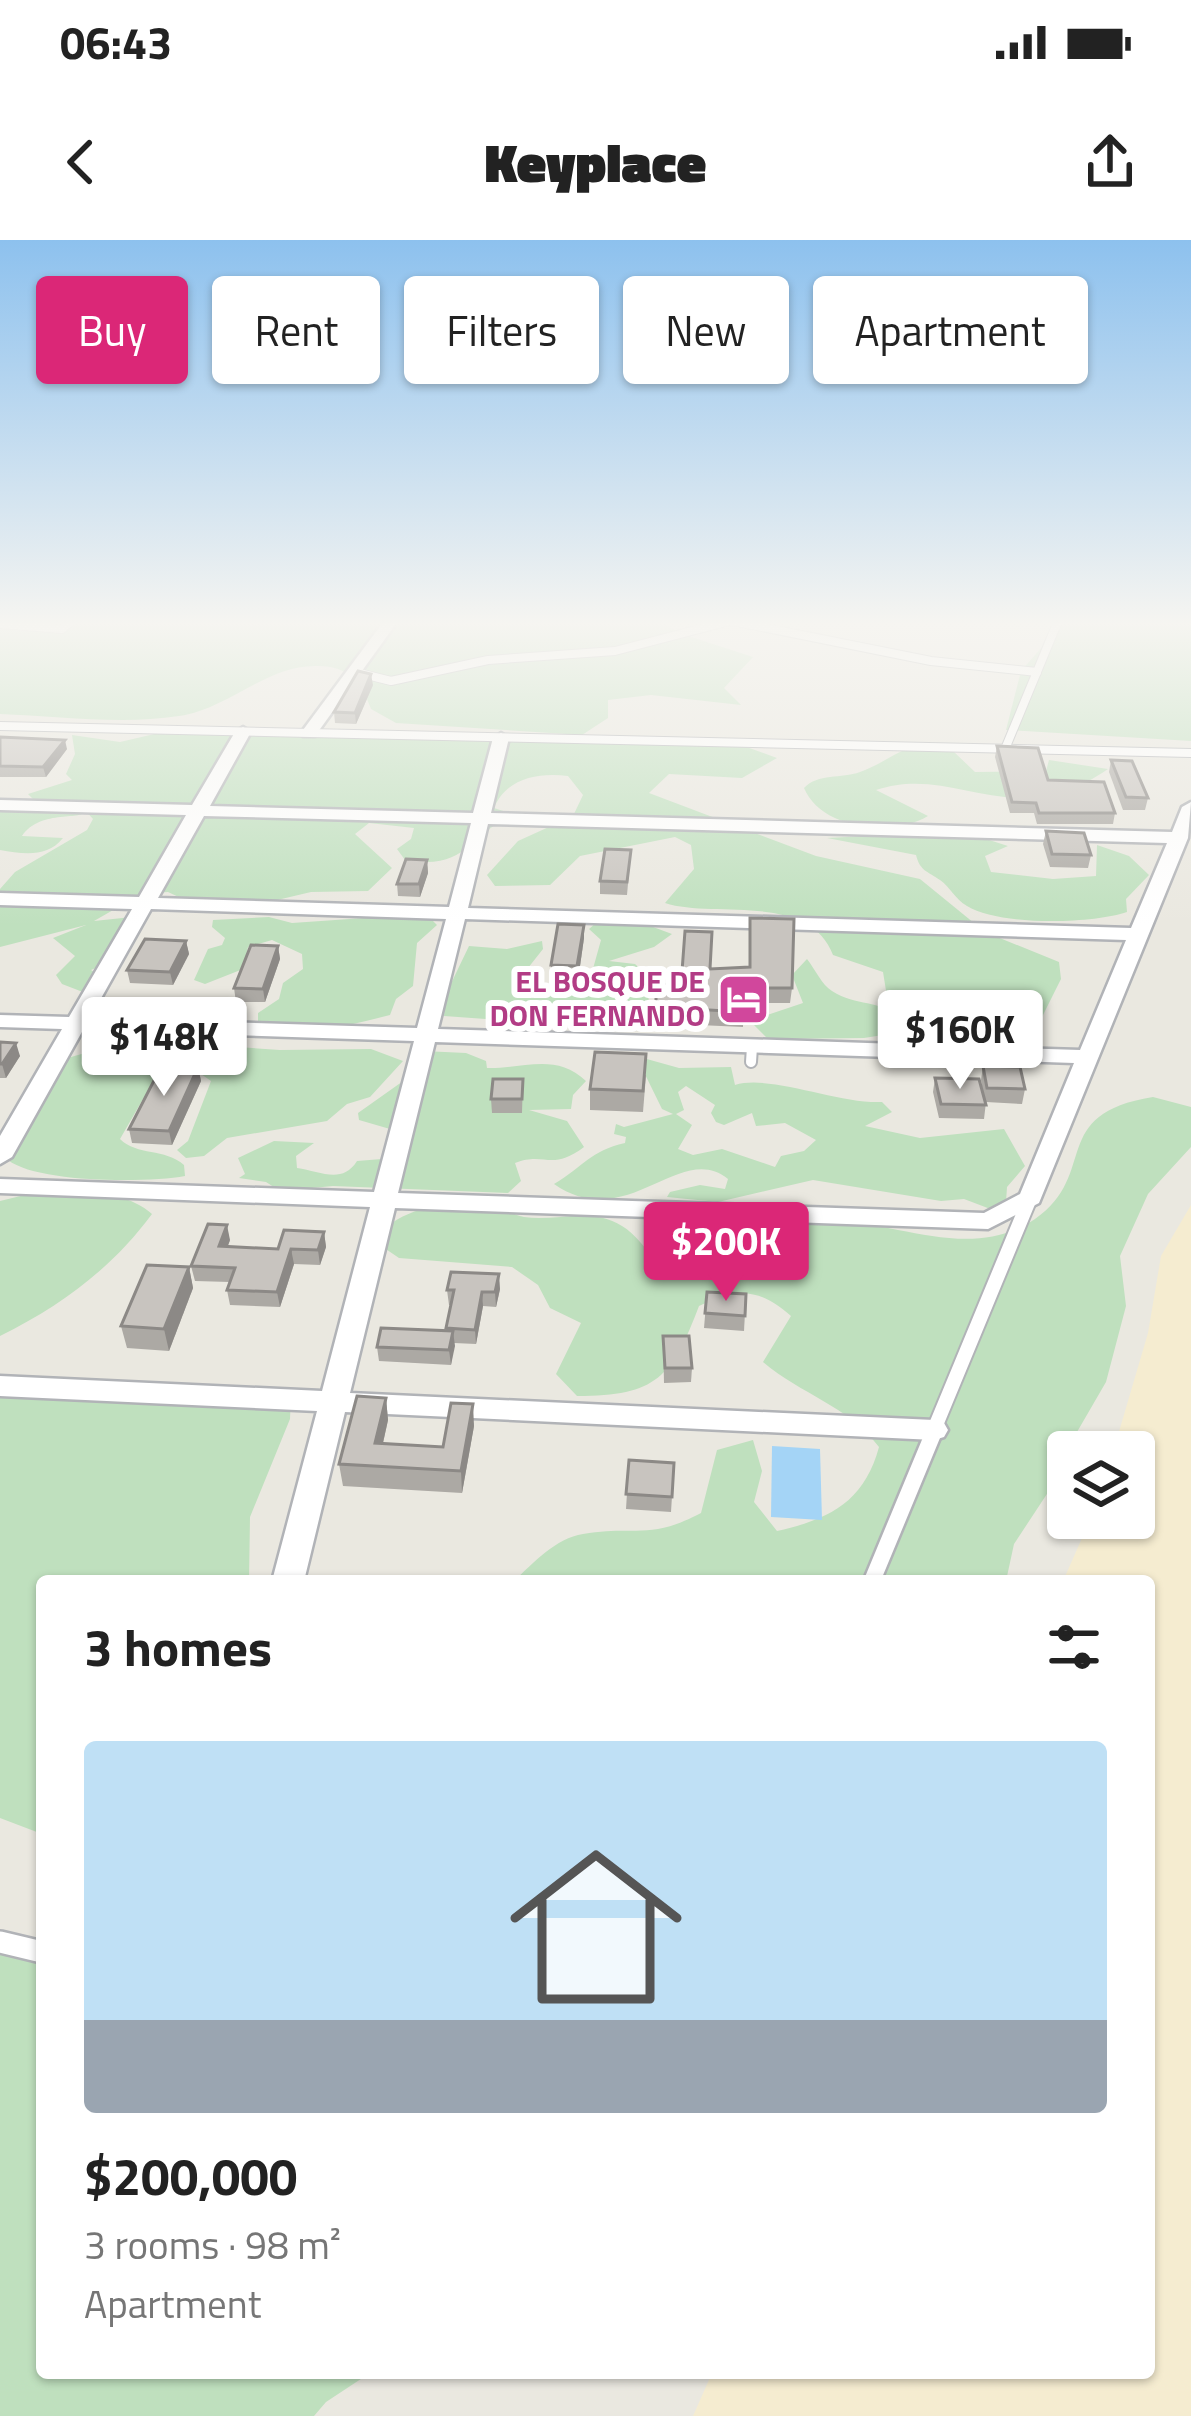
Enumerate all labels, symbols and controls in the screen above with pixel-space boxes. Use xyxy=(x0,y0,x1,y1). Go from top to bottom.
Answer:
text: 06:43 xyxy=(60,8,172,76)
text: Keyplace xyxy=(485,121,706,203)
icon: back xyxy=(48,129,114,195)
icon: share xyxy=(1077,129,1143,195)
chip: Buy xyxy=(36,276,188,384)
chip: Rent xyxy=(212,276,380,384)
chip: Filters xyxy=(404,276,599,384)
chip: New xyxy=(623,276,789,384)
chip: Apartment xyxy=(813,276,1088,384)
place label: EL BOSQUE DE DON FERNANDO xyxy=(489,958,705,1038)
hotel icon: EL BOSQUE DE DON FERNANDO xyxy=(716,971,772,1027)
pin: $160K xyxy=(876,990,1044,1092)
pin: $148K xyxy=(80,997,248,1099)
text: $160K xyxy=(905,999,1015,1058)
text: $148K xyxy=(109,1006,219,1065)
pin: $200K xyxy=(642,1202,810,1304)
text: $200K xyxy=(671,1211,781,1270)
map controls xyxy=(1047,1431,1155,1539)
button: layers xyxy=(1047,1431,1155,1539)
text: 3 homes xyxy=(84,1608,272,1686)
icon: filters xyxy=(1041,1614,1107,1680)
icon: home xyxy=(488,1819,704,2035)
text: $200,000 xyxy=(84,2137,297,2215)
text: 3 rooms · 98 m² xyxy=(84,2215,341,2274)
text: Apartment xyxy=(84,2274,261,2333)

